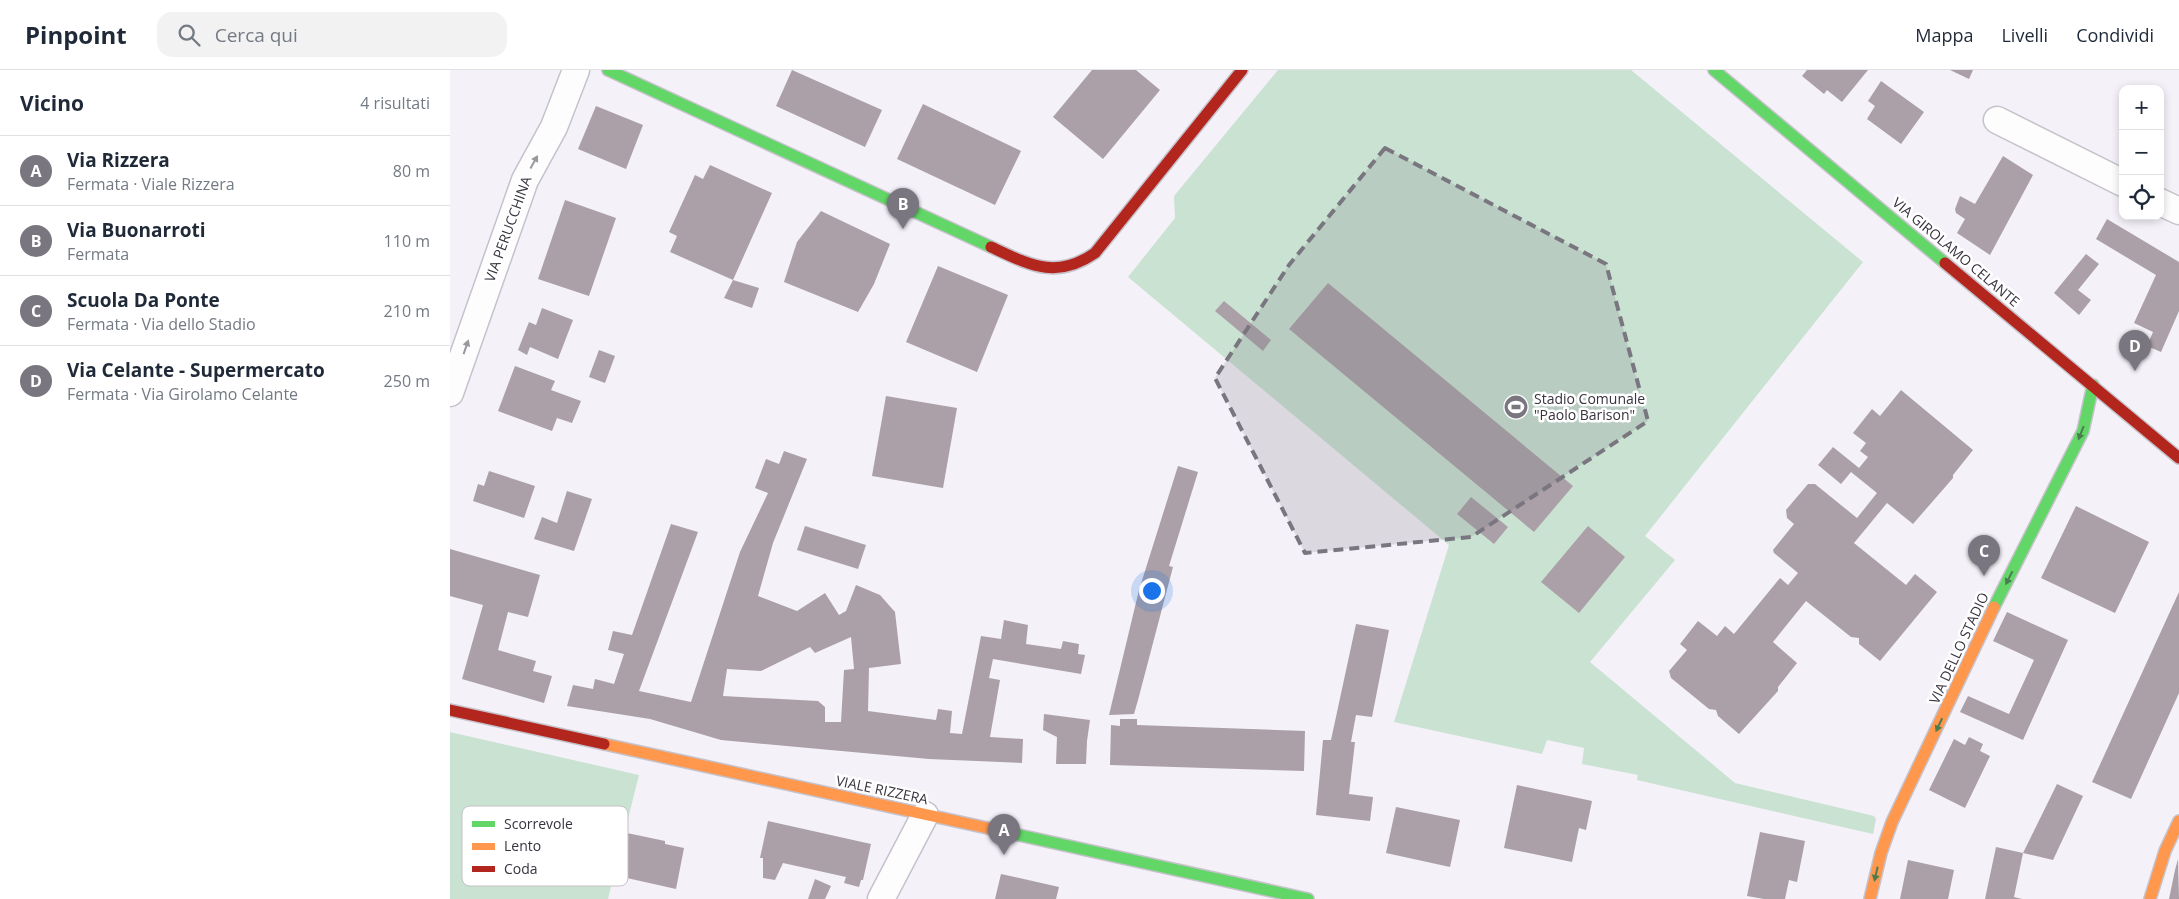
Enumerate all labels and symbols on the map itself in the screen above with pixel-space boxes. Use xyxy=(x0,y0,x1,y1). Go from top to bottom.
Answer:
one-way arrow xyxy=(530,155,539,168)
street label: VIA PERUCCHINA xyxy=(480,173,535,284)
pin: B xyxy=(887,188,919,229)
street label: VIA GIROLAMO CELANTE xyxy=(1889,193,2024,310)
pin: D xyxy=(2119,330,2151,371)
one-way arrow xyxy=(462,339,470,354)
place label: Stadio Comunale "Paolo Barison" xyxy=(1534,389,1645,424)
sports icon: Stadio Comunale "Paolo Barison" xyxy=(1503,394,1529,420)
one-way arrow xyxy=(2077,426,2085,441)
pin: C xyxy=(1968,535,2000,576)
one-way arrow xyxy=(2005,571,2013,585)
your location xyxy=(1139,578,1165,604)
street label: VIA DELLO STADIO xyxy=(1924,589,1993,707)
one-way arrow xyxy=(1934,718,1942,732)
street label: VIALE RIZZERA xyxy=(834,770,930,809)
legend xyxy=(462,806,628,886)
text: Scorrevole xyxy=(504,814,573,833)
pin: A xyxy=(988,814,1020,855)
text: Lento xyxy=(504,836,541,855)
text: Coda xyxy=(504,859,538,878)
one-way arrow xyxy=(1872,867,1880,882)

